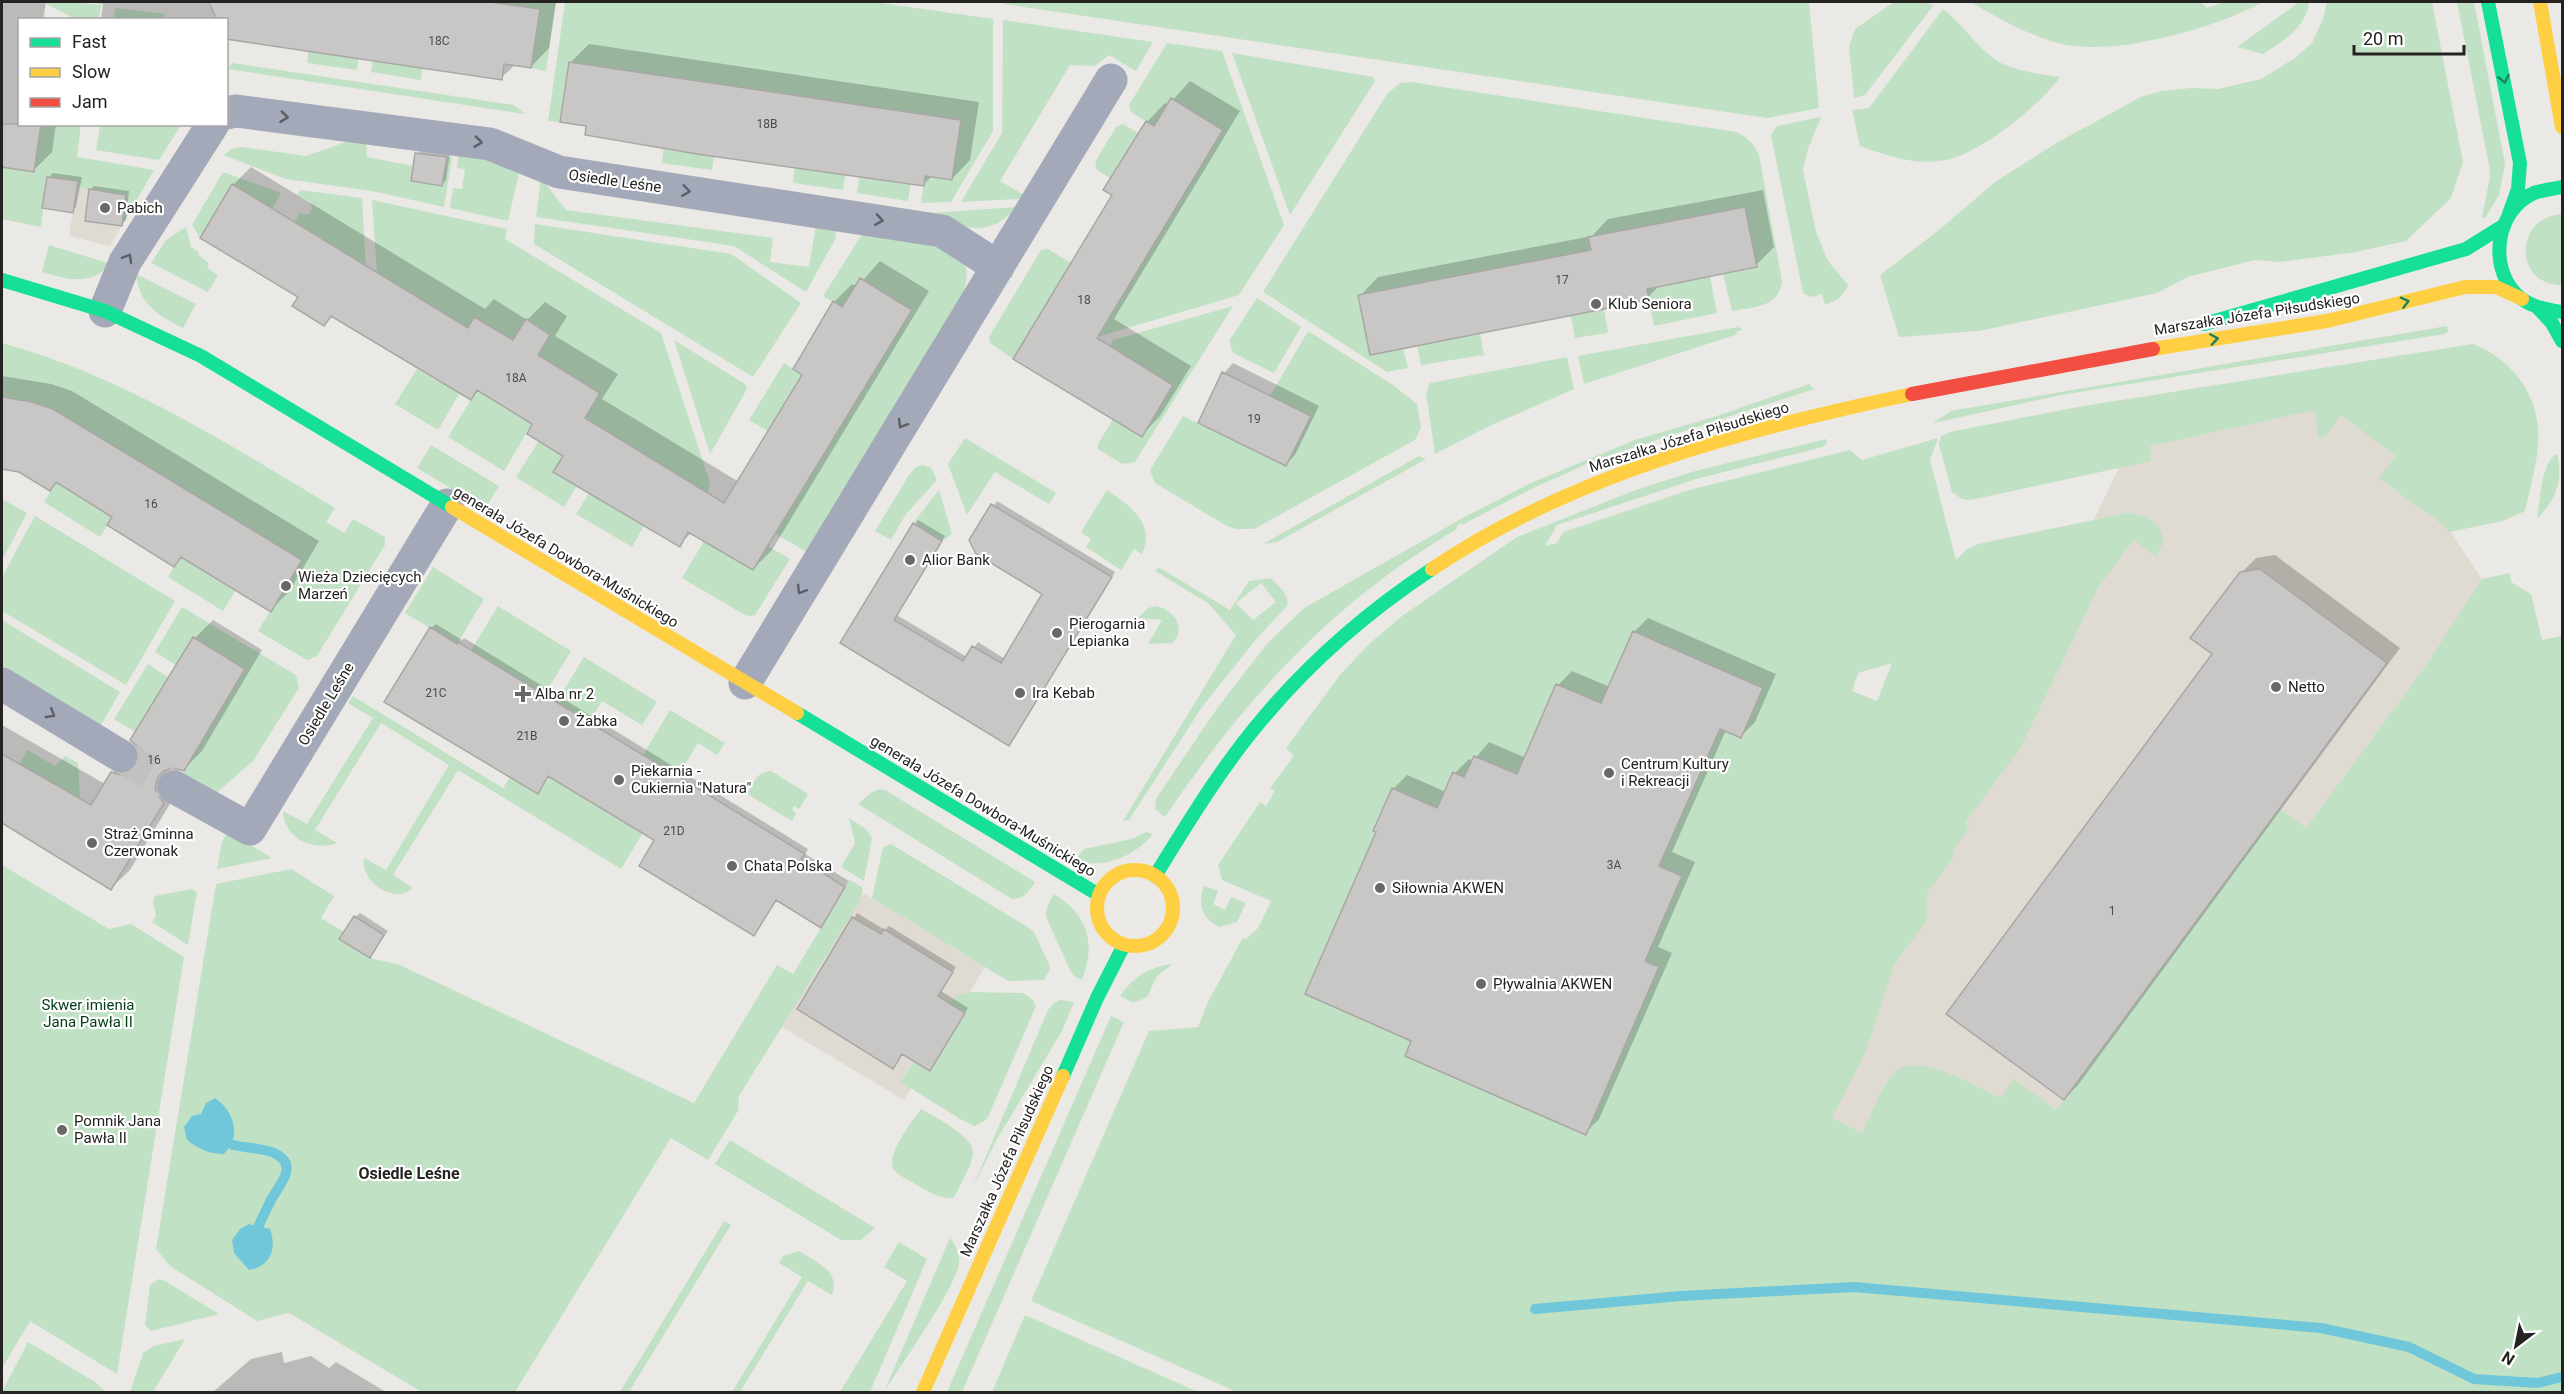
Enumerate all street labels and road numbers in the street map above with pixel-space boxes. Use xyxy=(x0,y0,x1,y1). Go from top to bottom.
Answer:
street label: Osiedle Leśne xyxy=(567,166,663,196)
street label: Marszałka Józefa Piłsudskiego xyxy=(2153,289,2361,339)
street label: Marszałka Józefa Piłsudskiego xyxy=(1587,398,1791,476)
street label: generała Józefa Dowbora-Muśnickiego xyxy=(450,482,682,632)
street label: Osiedle Leśne xyxy=(294,659,358,749)
street label: generała Józefa Dowbora-Muśnickiego xyxy=(867,731,1099,881)
street label: Marszałka Józefa Piłsudskiego xyxy=(957,1062,1057,1260)

